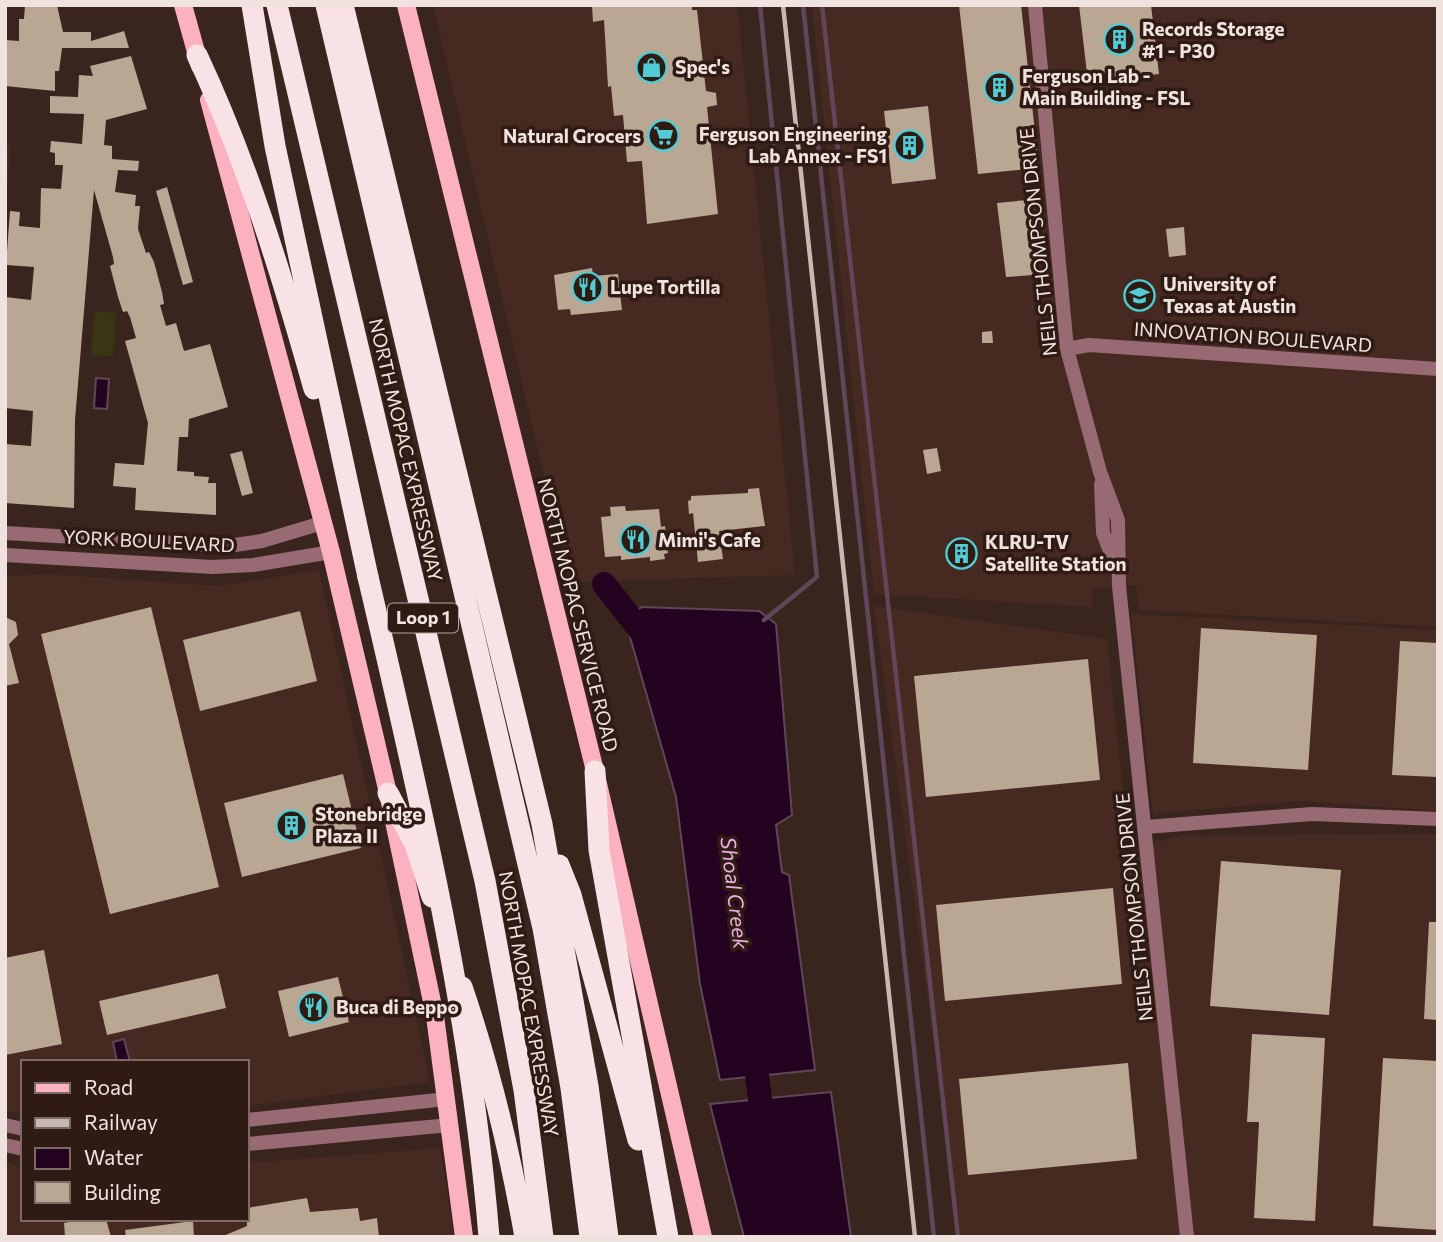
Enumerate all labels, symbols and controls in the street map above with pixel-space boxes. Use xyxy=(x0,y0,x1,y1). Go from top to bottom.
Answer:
place label: Records Storage #1 - P30 xyxy=(1142,17,1285,62)
building icon: Records Storage #1 - P30 xyxy=(1102,23,1136,57)
shop icon: Spec's xyxy=(635,50,669,84)
place label: Spec's xyxy=(675,55,730,78)
place label: Ferguson Lab - Main Building - FSL xyxy=(1022,64,1191,109)
building icon: Ferguson Lab - Main Building - FSL xyxy=(982,70,1016,104)
supermarket icon: Natural Grocers xyxy=(647,119,681,153)
place label: Ferguson Engineering Lab Annex - FS1 xyxy=(699,122,888,167)
place label: Natural Grocers xyxy=(503,124,641,147)
street label: NEILS THOMPSON DRIVE xyxy=(1014,127,1061,357)
building icon: Ferguson Engineering Lab Annex - FS1 xyxy=(893,128,927,162)
restaurant icon: Lupe Tortilla xyxy=(570,270,604,304)
place label: University of Texas at Austin xyxy=(1163,272,1296,317)
place label: Lupe Tortilla xyxy=(610,275,721,298)
school or university icon: University of Texas at Austin xyxy=(1123,278,1157,312)
street label: NORTH MOPAC EXPRESSWAY xyxy=(365,316,448,584)
street label: INNOVATION BOULEVARD xyxy=(1133,317,1373,356)
street label: NORTH MOPAC SERVICE ROAD xyxy=(533,476,624,754)
restaurant icon: Mimi's Cafe xyxy=(618,523,652,557)
street label: YORK BOULEVARD xyxy=(63,525,235,556)
place label: Mimi's Cafe xyxy=(658,528,761,551)
place label: KLRU-TV Satellite Station xyxy=(985,530,1127,575)
building icon: KLRU-TV Satellite Station xyxy=(945,536,979,570)
road number: Loop 1 xyxy=(388,604,458,632)
street label: NEILS THOMPSON DRIVE xyxy=(1110,792,1157,1022)
place label: Stonebridge Plaza II xyxy=(315,802,422,847)
building icon: Stonebridge Plaza II xyxy=(275,808,309,842)
water label: Shoal Creek xyxy=(716,835,755,951)
street label: NORTH MOPAC EXPRESSWAY xyxy=(495,869,564,1139)
restaurant icon: Buca di Beppo xyxy=(296,990,330,1024)
place label: Buca di Beppo xyxy=(336,995,459,1018)
legend xyxy=(21,1060,248,1221)
text: Road xyxy=(84,1074,133,1099)
text: Railway xyxy=(84,1109,158,1134)
text: Water xyxy=(84,1144,143,1169)
text: Building xyxy=(84,1179,161,1204)

